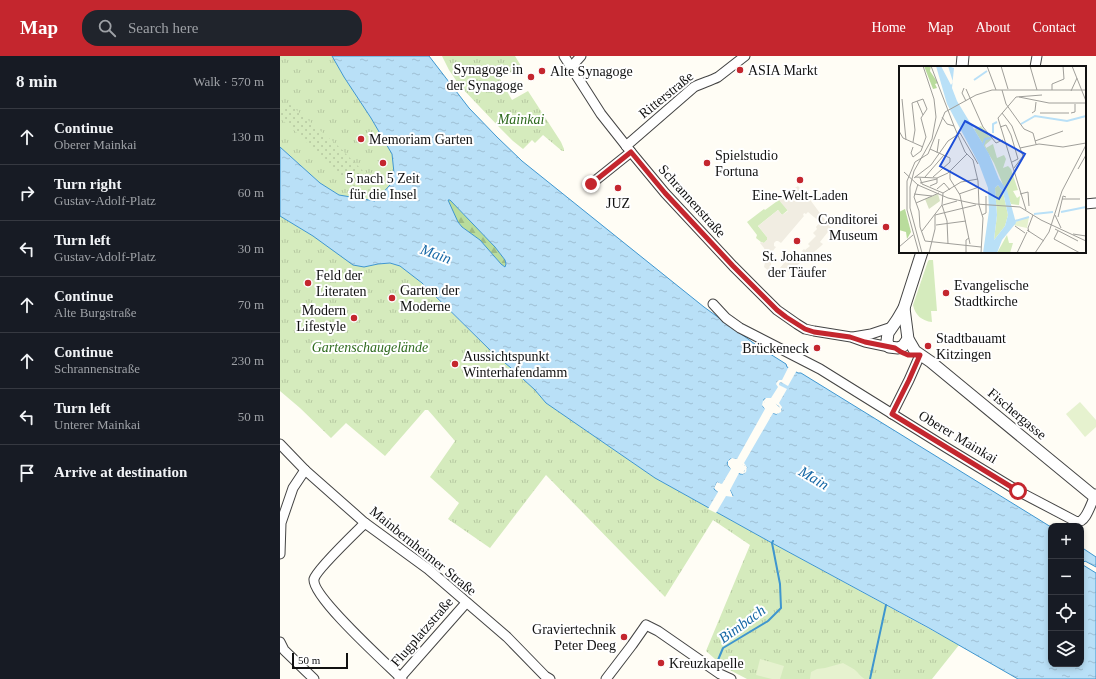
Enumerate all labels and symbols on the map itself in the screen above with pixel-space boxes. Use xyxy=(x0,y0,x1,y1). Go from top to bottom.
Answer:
place label: Synagoge in der Synagoge xyxy=(446,62,523,93)
place label: ASIA Markt xyxy=(748,63,818,78)
place label: Alte Synagoge xyxy=(550,64,633,79)
marker: ASIA Markt xyxy=(735,65,745,75)
marker: Alte Synagoge xyxy=(537,66,547,76)
inset map xyxy=(899,66,1086,253)
street label: Ritterstraße xyxy=(636,69,696,121)
marker: Synagoge in der Synagoge xyxy=(526,72,536,82)
park label: Mainkai xyxy=(497,112,544,127)
place label: Memoriam Garten xyxy=(369,132,473,147)
marker: Memoriam Garten xyxy=(356,134,366,144)
place label: Spielstudio Fortuna xyxy=(715,148,778,179)
marker: 5 nach 5 Zeit für die Insel xyxy=(378,158,388,168)
marker: Spielstudio Fortuna xyxy=(702,158,712,168)
street label: Schrannenstraße xyxy=(655,162,729,240)
place label: 5 nach 5 Zeit für die Insel xyxy=(346,171,420,202)
route end xyxy=(582,175,600,193)
marker: Eine-Welt-Laden xyxy=(795,175,805,185)
marker: JUZ xyxy=(613,183,623,193)
place label: Eine-Welt-Laden xyxy=(752,188,848,203)
place label: JUZ xyxy=(606,196,630,211)
place label: Conditorei Museum xyxy=(818,212,878,243)
marker: Conditorei Museum xyxy=(881,222,891,232)
marker: St. Johannes der Täufer xyxy=(792,236,802,246)
water label: Main xyxy=(417,241,454,267)
place label: St. Johannes der Täufer xyxy=(762,249,832,280)
place label: Feld der Literaten xyxy=(316,268,367,299)
marker: Feld der Literaten xyxy=(303,278,313,288)
place label: Evangelische Stadtkirche xyxy=(954,278,1029,309)
place label: Garten der Moderne xyxy=(400,283,460,314)
marker: Evangelische Stadtkirche xyxy=(941,288,951,298)
marker: Garten der Moderne xyxy=(387,293,397,303)
place label: Modern Lifestyle xyxy=(296,303,346,334)
marker: Modern Lifestyle xyxy=(349,313,359,323)
place label: Stadtbauamt Kitzingen xyxy=(936,331,1006,362)
park label: Gartenschaugelände xyxy=(312,340,428,355)
place label: Brückeneck xyxy=(742,341,809,356)
marker: Stadtbauamt Kitzingen xyxy=(923,341,933,351)
marker: Brückeneck xyxy=(812,343,822,353)
place label: Aussichtspunkt Winterhafendamm xyxy=(463,349,568,380)
marker: Aussichtspunkt Winterhafendamm xyxy=(450,359,460,369)
street label: Fischergasse xyxy=(985,385,1049,443)
street label: Oberer Mainkai xyxy=(916,408,1000,466)
water label: Main xyxy=(795,462,832,493)
route start xyxy=(1009,482,1027,500)
street label: Mainbernheimer Straße xyxy=(367,503,479,599)
street label: Flugplatzstraße xyxy=(388,595,456,669)
water label: Bimbach xyxy=(716,602,768,646)
place label: Graviertechnik Peter Deeg xyxy=(532,622,616,653)
marker: Graviertechnik Peter Deeg xyxy=(619,632,629,642)
scale bar xyxy=(292,651,348,670)
place label: Kreuzkapelle xyxy=(669,656,744,671)
marker: Kreuzkapelle xyxy=(656,658,666,668)

